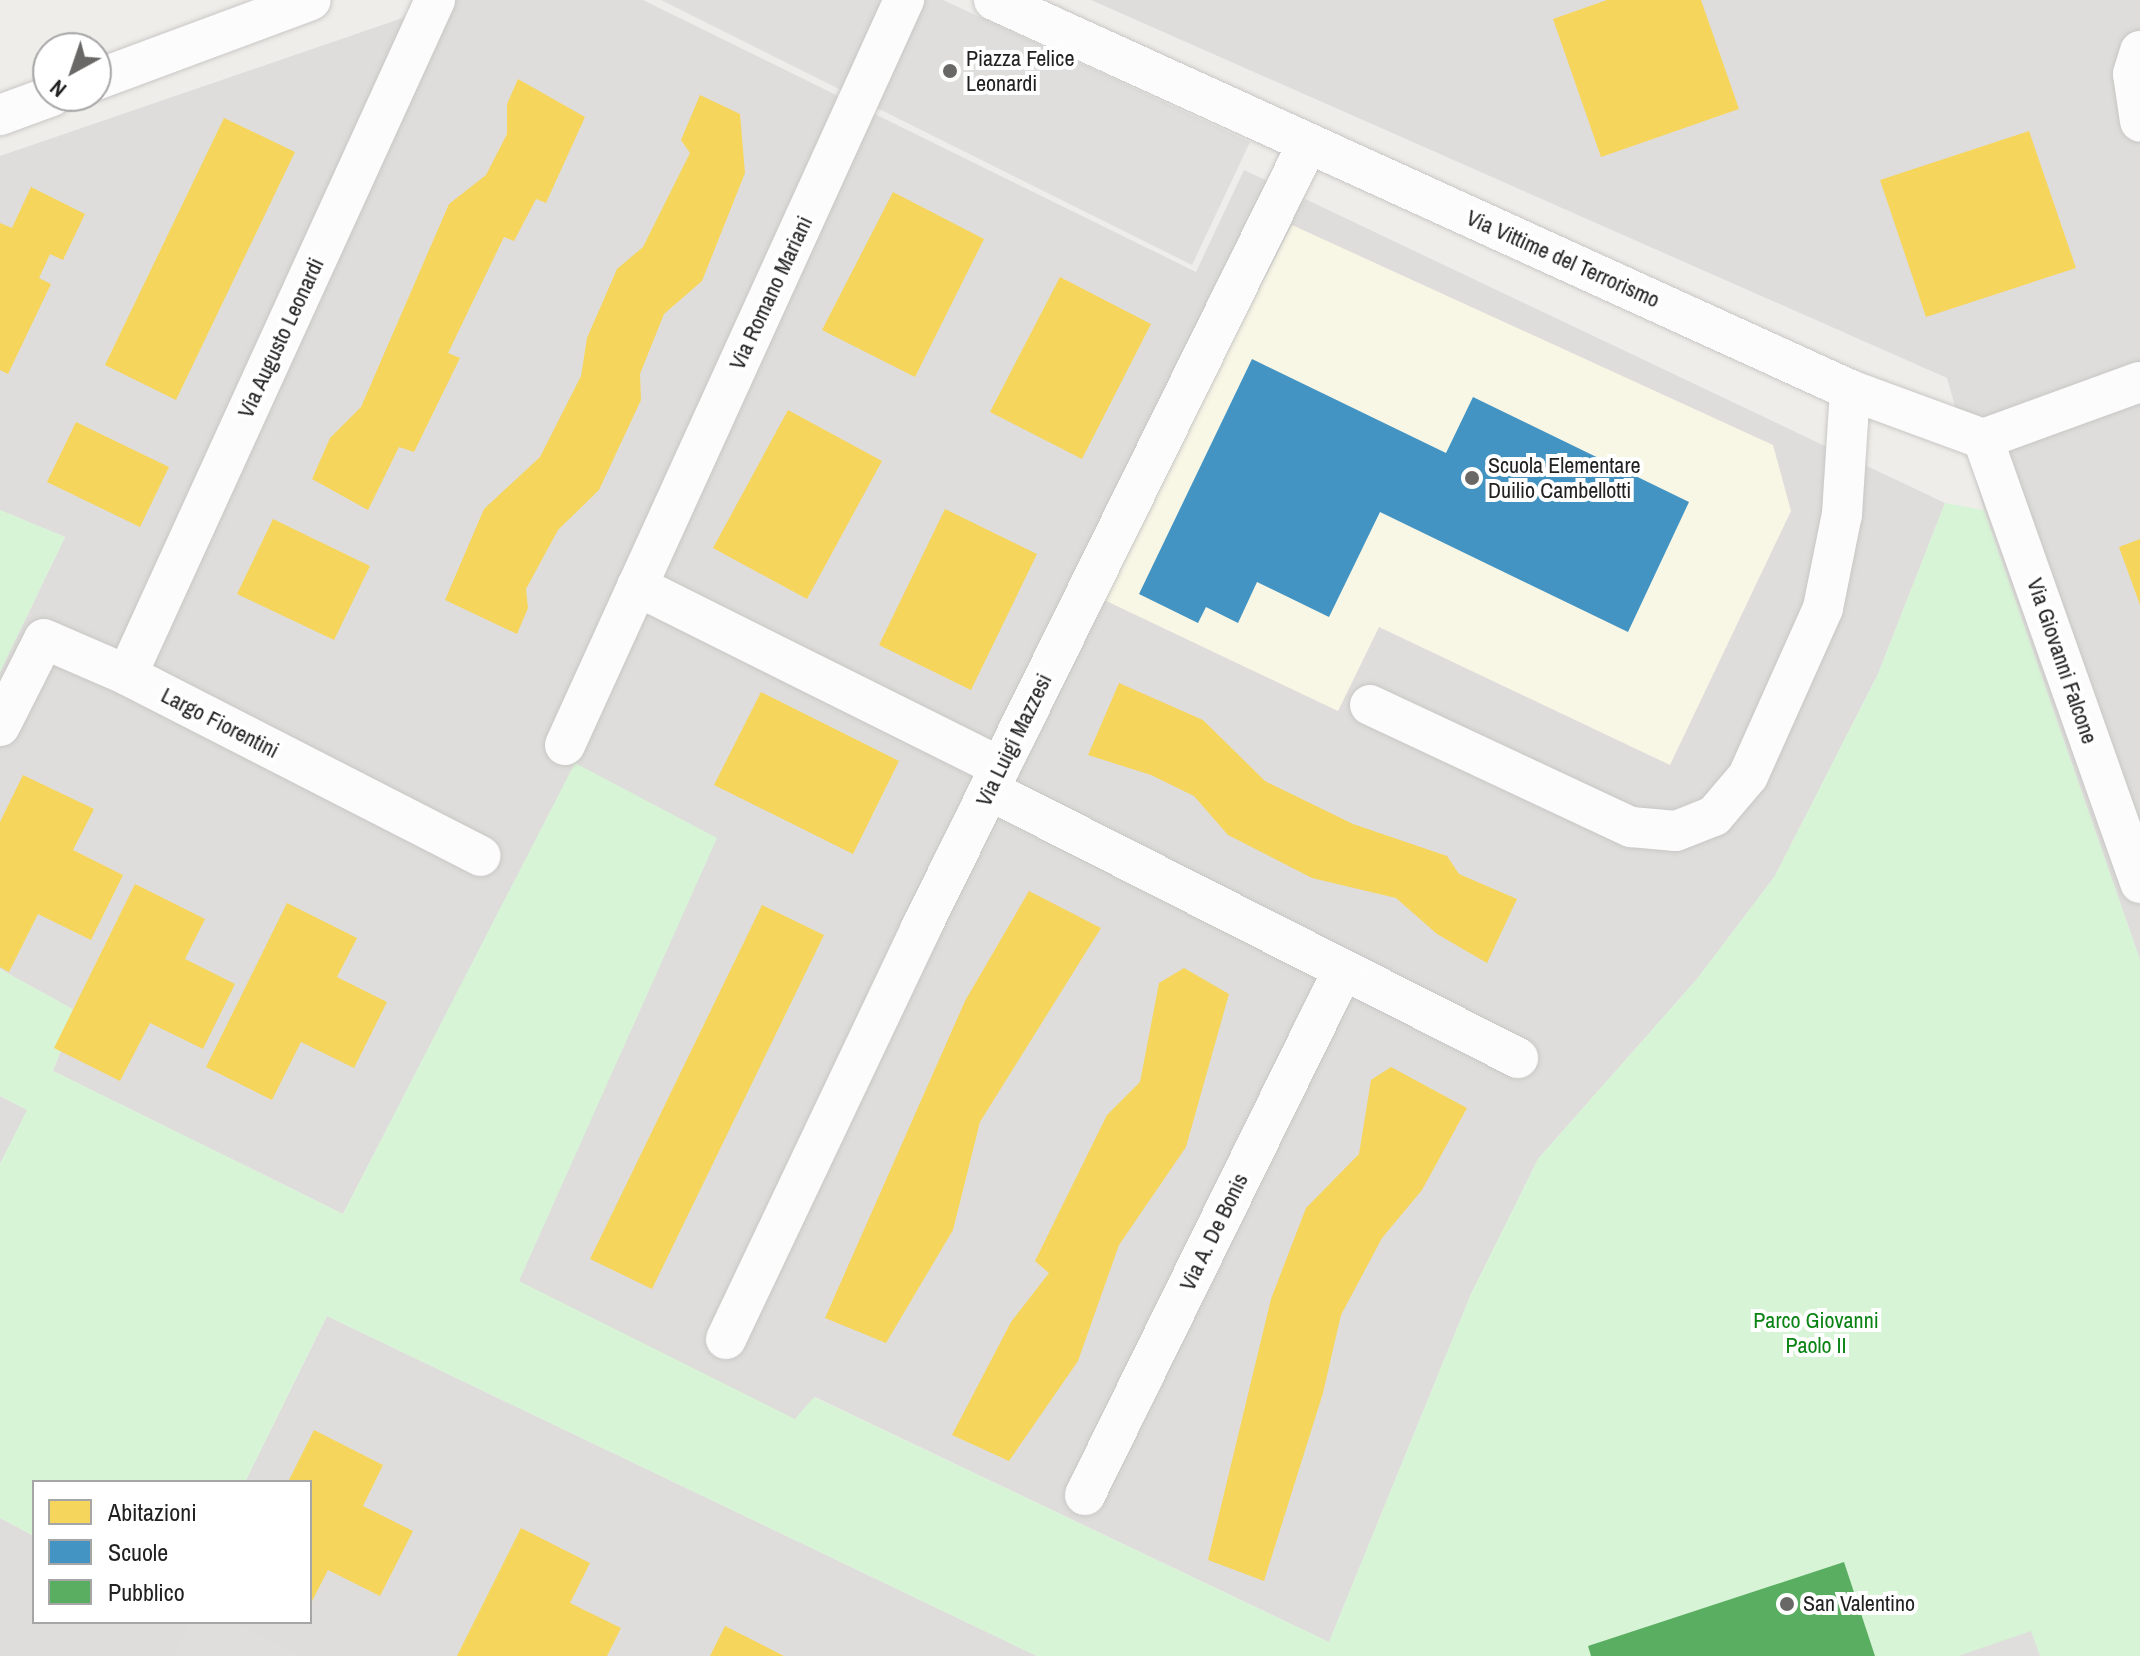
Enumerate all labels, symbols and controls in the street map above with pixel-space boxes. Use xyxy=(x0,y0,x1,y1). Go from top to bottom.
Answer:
north arrow xyxy=(32,32,112,112)
place label: Piazza Felice Leonardi xyxy=(966,45,1074,96)
marker: Piazza Felice Leonardi xyxy=(941,62,959,80)
text: N xyxy=(43,73,72,105)
street label: Via Vittime del Terrorismo xyxy=(1462,204,1664,314)
street label: Via Romano Mariani xyxy=(724,212,818,374)
street label: Via Augusto Leonardi xyxy=(232,253,330,423)
place label: Scuola Elementare Duilio Cambellotti xyxy=(1488,452,1640,504)
marker: Scuola Elementare Duilio Cambellotti xyxy=(1463,469,1481,487)
street label: Via Giovanni Falcone xyxy=(2021,575,2103,747)
street label: Via Luigi Mazzesi xyxy=(971,669,1057,811)
street label: Largo Fiorentini xyxy=(157,682,283,764)
street label: Via A. De Bonis xyxy=(1174,1169,1254,1295)
park label: Parco Giovanni Paolo II xyxy=(1753,1307,1879,1358)
legend xyxy=(32,1480,312,1624)
text: Abitazioni xyxy=(108,1496,197,1528)
text: Scuole xyxy=(108,1536,168,1568)
text: Pubblico xyxy=(108,1576,185,1608)
place label: San Valentino xyxy=(1803,1591,1915,1617)
marker: San Valentino xyxy=(1778,1595,1796,1613)

